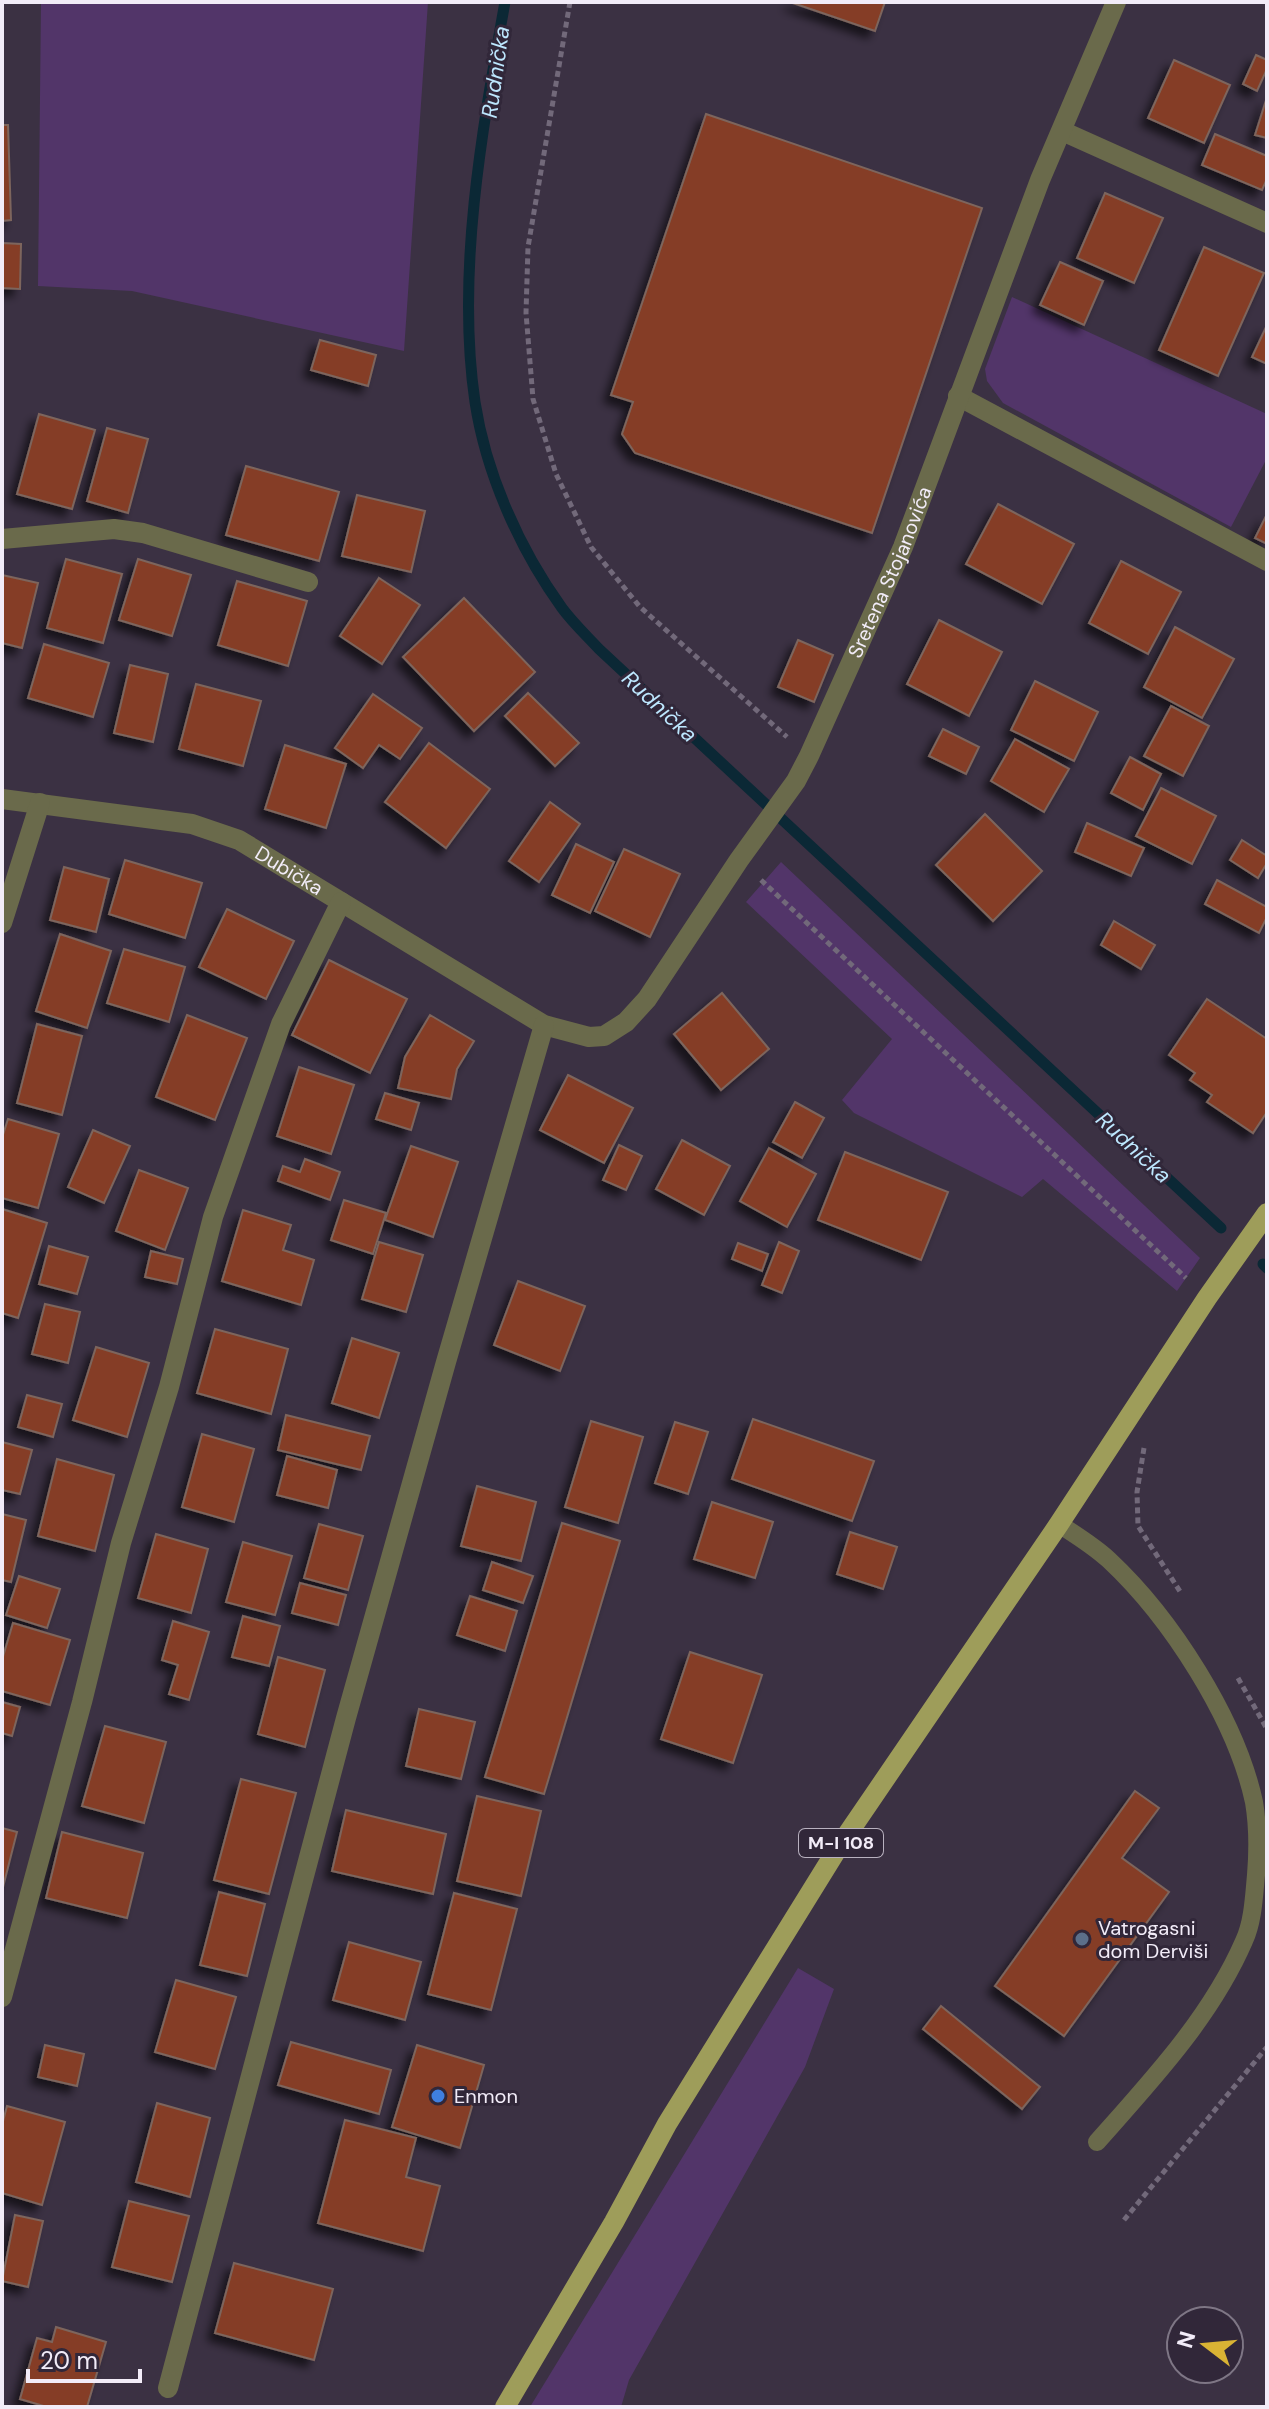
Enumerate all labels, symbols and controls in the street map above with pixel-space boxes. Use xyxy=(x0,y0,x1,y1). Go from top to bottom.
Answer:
water label: Rudnička xyxy=(475,24,516,120)
street label: Sretena Stojanovića xyxy=(842,483,937,662)
water label: Rudnička xyxy=(616,664,704,749)
street label: Dubička xyxy=(250,840,328,901)
water label: Rudnička xyxy=(1090,1105,1178,1190)
road number: M-I 108 xyxy=(799,1829,883,1857)
place label: Vatrogasni dom Derviši xyxy=(1098,1915,1208,1964)
marker: Vatrogasni dom Derviši xyxy=(1073,1930,1091,1948)
place label: Enmon xyxy=(454,2083,518,2109)
marker: Enmon xyxy=(429,2087,447,2105)
north arrow xyxy=(1165,2305,1245,2385)
text: N xyxy=(1170,2328,1202,2351)
scale bar xyxy=(28,2333,140,2383)
text: 20 m xyxy=(40,2345,98,2376)

